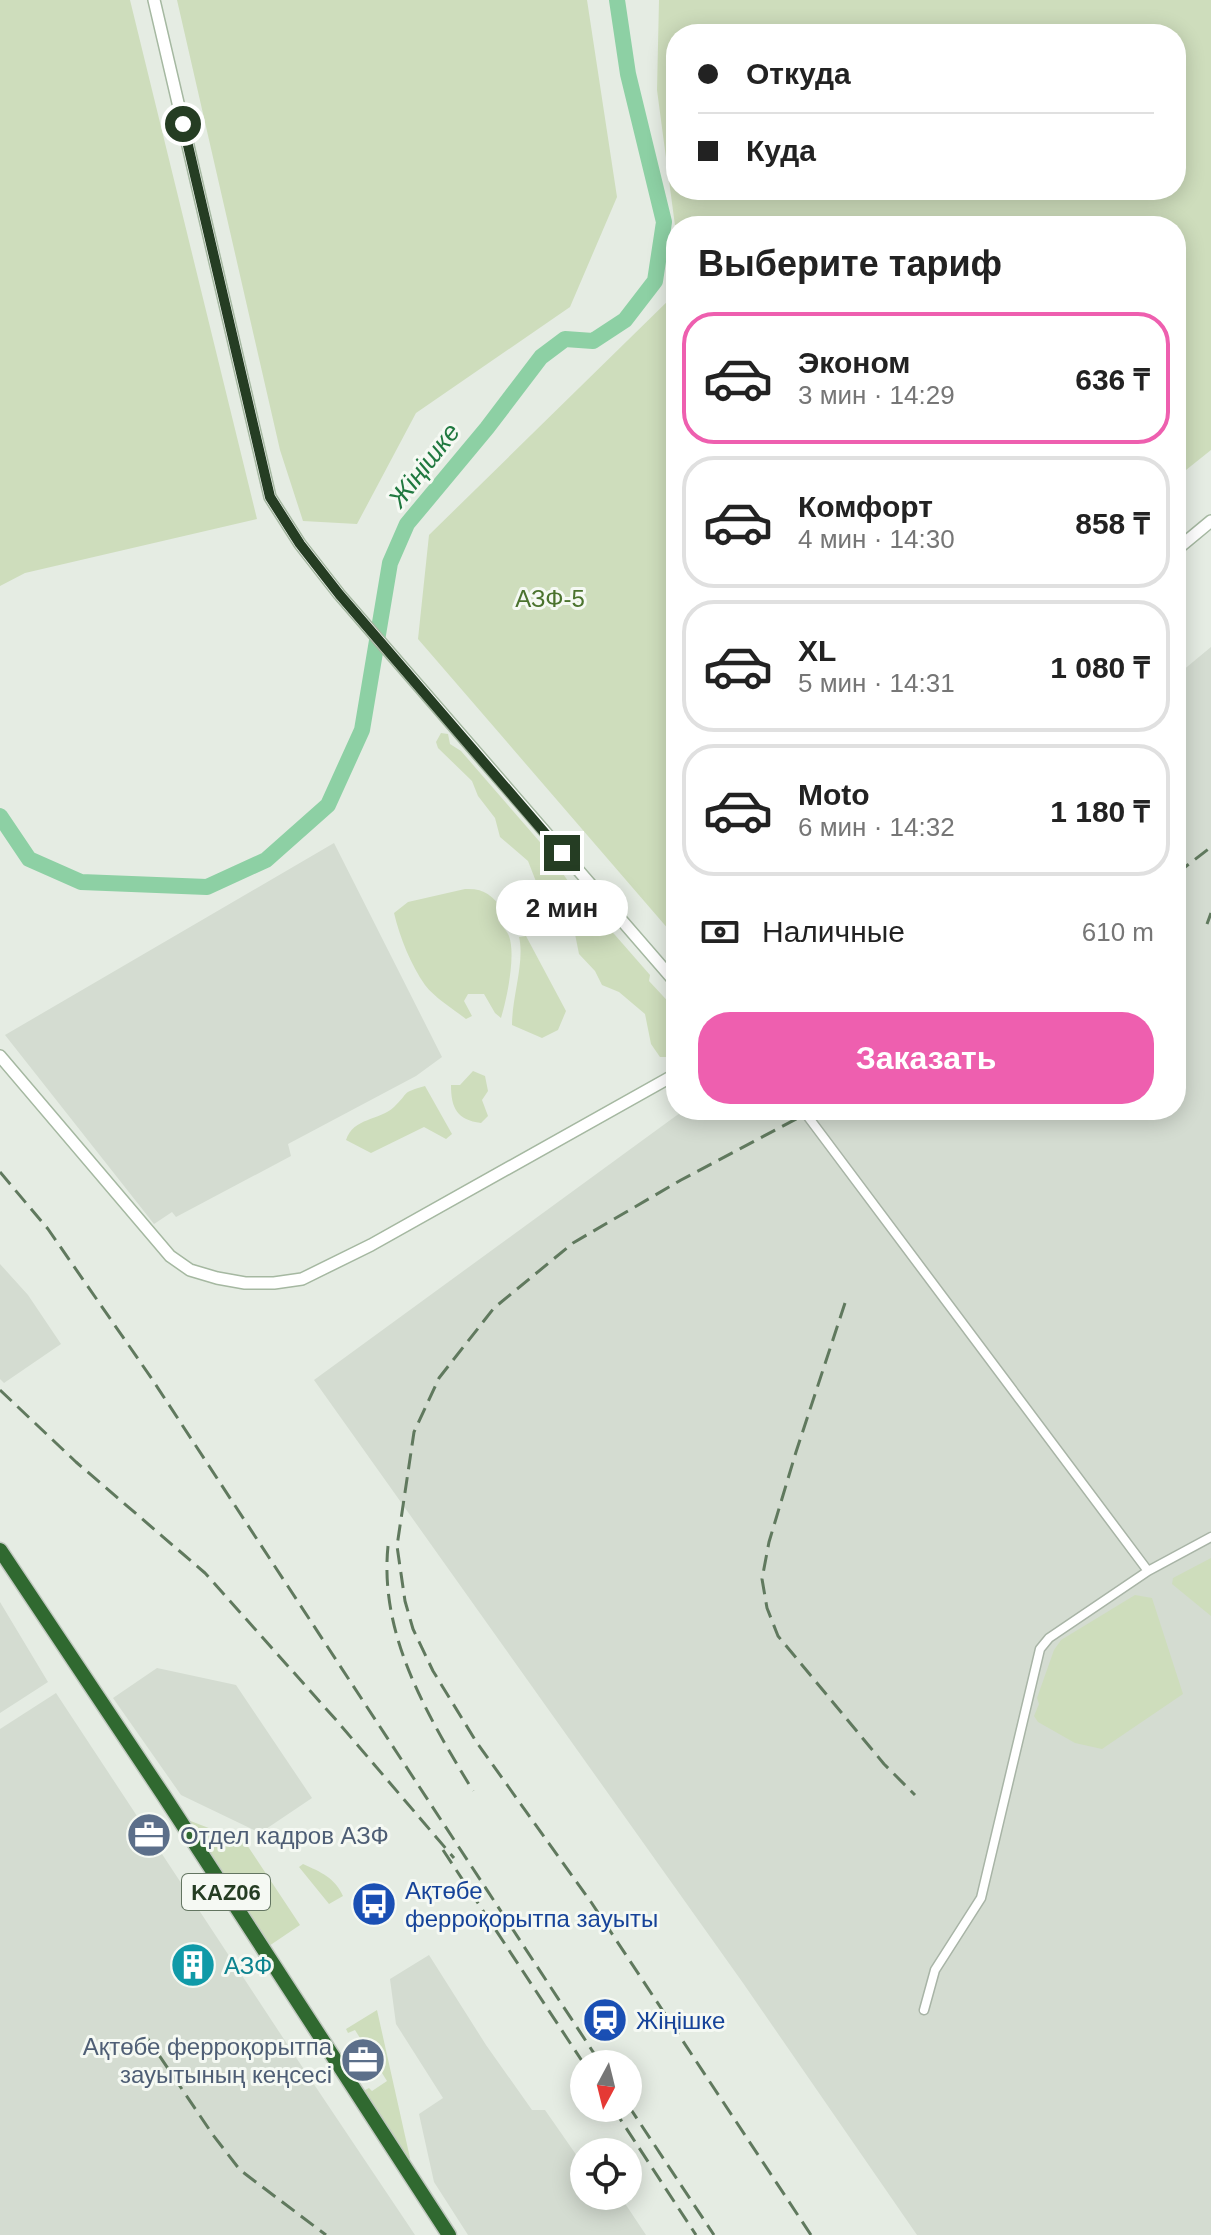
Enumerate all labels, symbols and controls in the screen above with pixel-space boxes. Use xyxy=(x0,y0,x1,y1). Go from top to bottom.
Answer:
text: Откуда xyxy=(746,57,851,90)
route start xyxy=(165,106,201,142)
text: Куда xyxy=(746,134,816,167)
text: Выберите тариф xyxy=(698,243,1002,284)
icon: car xyxy=(702,342,774,414)
text: Эконом xyxy=(798,346,911,379)
text: 636 ₸ xyxy=(1075,363,1150,396)
text: 3 мин · 14:29 xyxy=(798,380,955,410)
water label: Жіңішке xyxy=(381,417,466,514)
icon: car xyxy=(702,486,774,558)
text: Комфорт xyxy=(798,490,933,523)
text: 858 ₸ xyxy=(1075,507,1150,540)
text: 4 мин · 14:30 xyxy=(798,524,955,554)
park label: АЗФ-5 xyxy=(515,585,585,612)
icon: car xyxy=(702,630,774,702)
text: XL xyxy=(798,634,836,667)
text: 1 080 ₸ xyxy=(1050,651,1150,684)
text: 5 мин · 14:31 xyxy=(798,668,955,698)
icon: car xyxy=(702,774,774,846)
text: Moto xyxy=(798,778,870,811)
text: 1 180 ₸ xyxy=(1050,795,1150,828)
text: 6 мин · 14:32 xyxy=(798,812,955,842)
route end xyxy=(544,835,580,871)
callout: 2 мин xyxy=(496,881,628,937)
text: 2 мин xyxy=(526,893,598,923)
icon: cash xyxy=(698,910,742,954)
text: Наличные xyxy=(762,915,905,948)
text: 610 m xyxy=(1082,917,1154,947)
button: Заказать xyxy=(698,1012,1154,1104)
office icon: Отдел кадров АЗФ xyxy=(125,1811,173,1859)
place label: Отдел кадров АЗФ xyxy=(180,1822,389,1849)
road number: KАZ06 xyxy=(182,1874,270,1910)
place label: Ақтөбе ферроқорытпа зауыты xyxy=(405,1877,658,1932)
bus stop icon: Ақтөбе ферроқорытпа зауыты xyxy=(350,1880,398,1928)
building icon: АЗФ xyxy=(169,1941,217,1989)
place label: АЗФ xyxy=(224,1952,272,1979)
station icon: Жіңішке xyxy=(581,1996,629,2044)
place label: Жіңішке xyxy=(636,2007,725,2034)
place label: Ақтөбе ферроқорытпа зауытының кеңсесі xyxy=(83,2033,333,2088)
office icon: Ақтөбе ферроқорытпа зауытының кеңсесі xyxy=(339,2036,387,2084)
north arrow xyxy=(570,2050,642,2122)
map controls xyxy=(570,2050,642,2210)
button: locate xyxy=(570,2138,642,2210)

